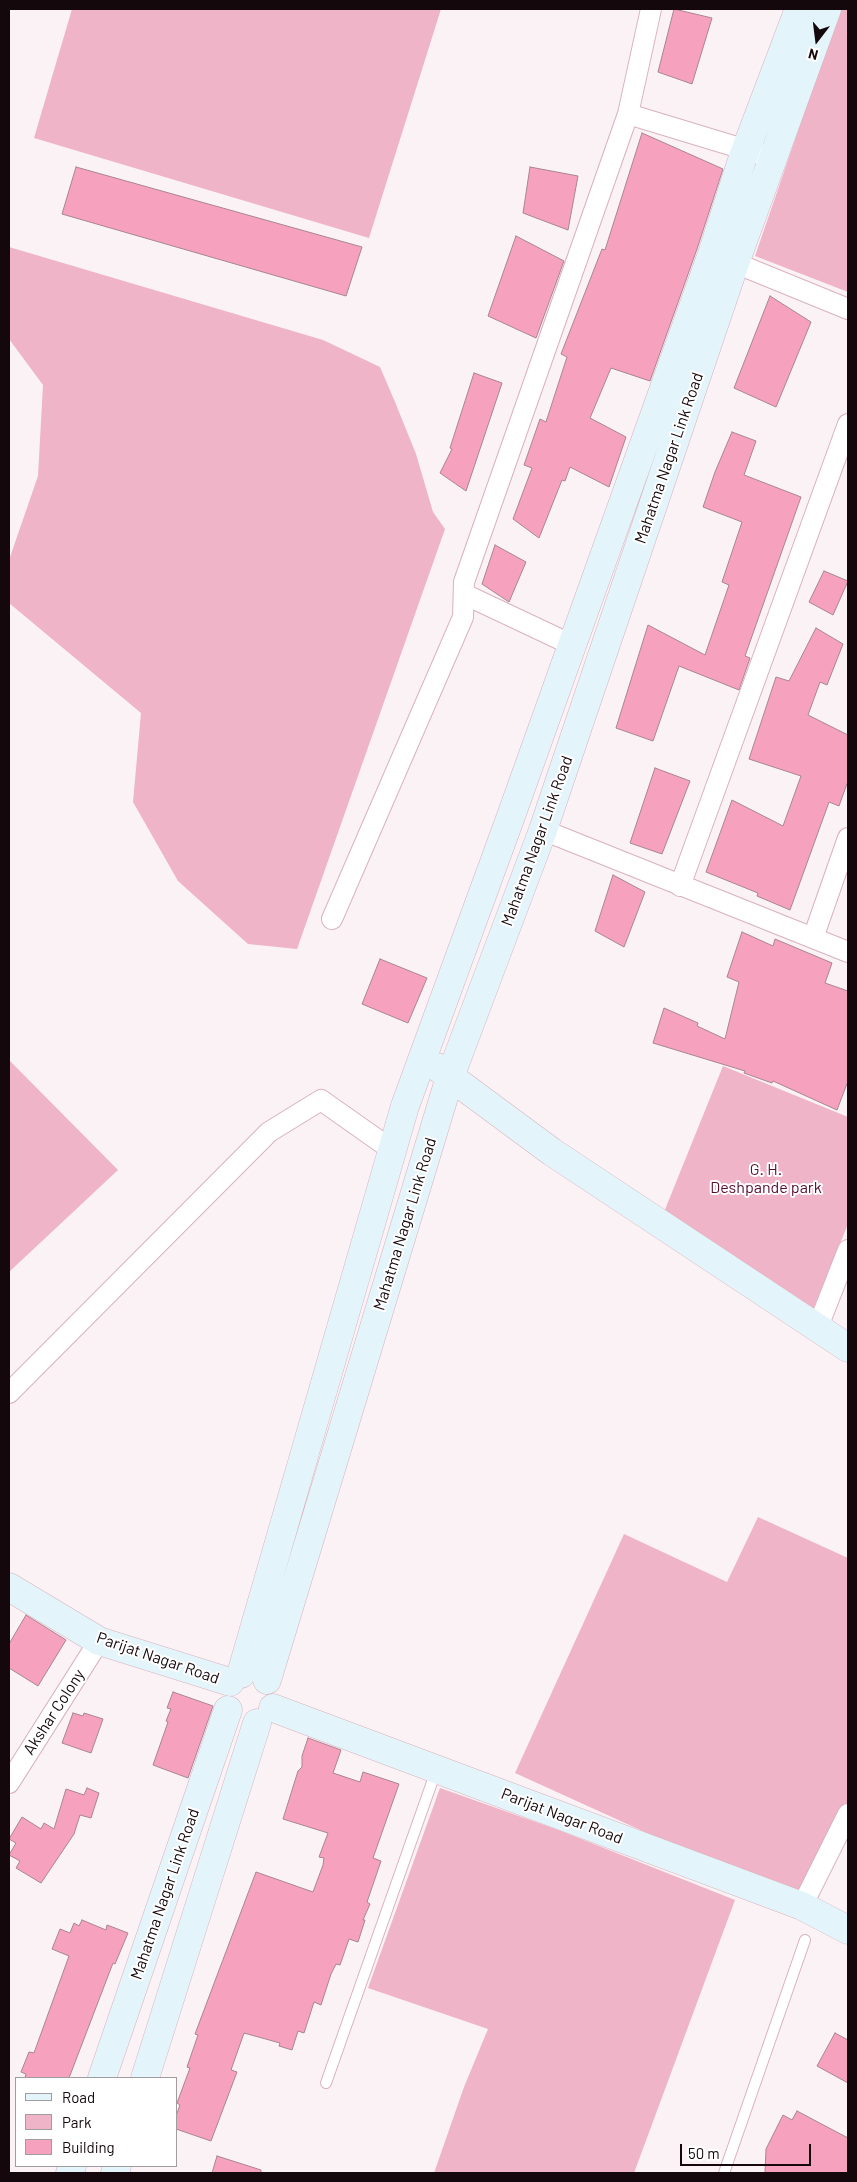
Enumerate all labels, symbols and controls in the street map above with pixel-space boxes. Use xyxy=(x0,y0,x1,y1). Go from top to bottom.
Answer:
north arrow xyxy=(792,15,842,65)
text: N xyxy=(806,46,820,64)
street label: Mahatma Nagar Link Road xyxy=(631,370,707,546)
street label: Mahatma Nagar Link Road xyxy=(497,753,577,929)
street label: Mahatma Nagar Link Road xyxy=(370,1135,440,1313)
park label: G. H. Deshpande park xyxy=(710,1160,822,1198)
street label: Parijat Nagar Road xyxy=(94,1628,222,1688)
street label: Akshar Colony xyxy=(19,1666,89,1758)
street label: Parijat Nagar Road xyxy=(498,1784,626,1848)
street label: Mahatma Nagar Link Road xyxy=(127,1806,203,1982)
legend xyxy=(15,2077,178,2167)
text: Road xyxy=(62,2088,95,2106)
text: Park xyxy=(62,2113,91,2131)
scale bar xyxy=(682,2134,813,2166)
text: Building xyxy=(62,2138,115,2156)
text: 50 m xyxy=(688,2144,720,2162)

